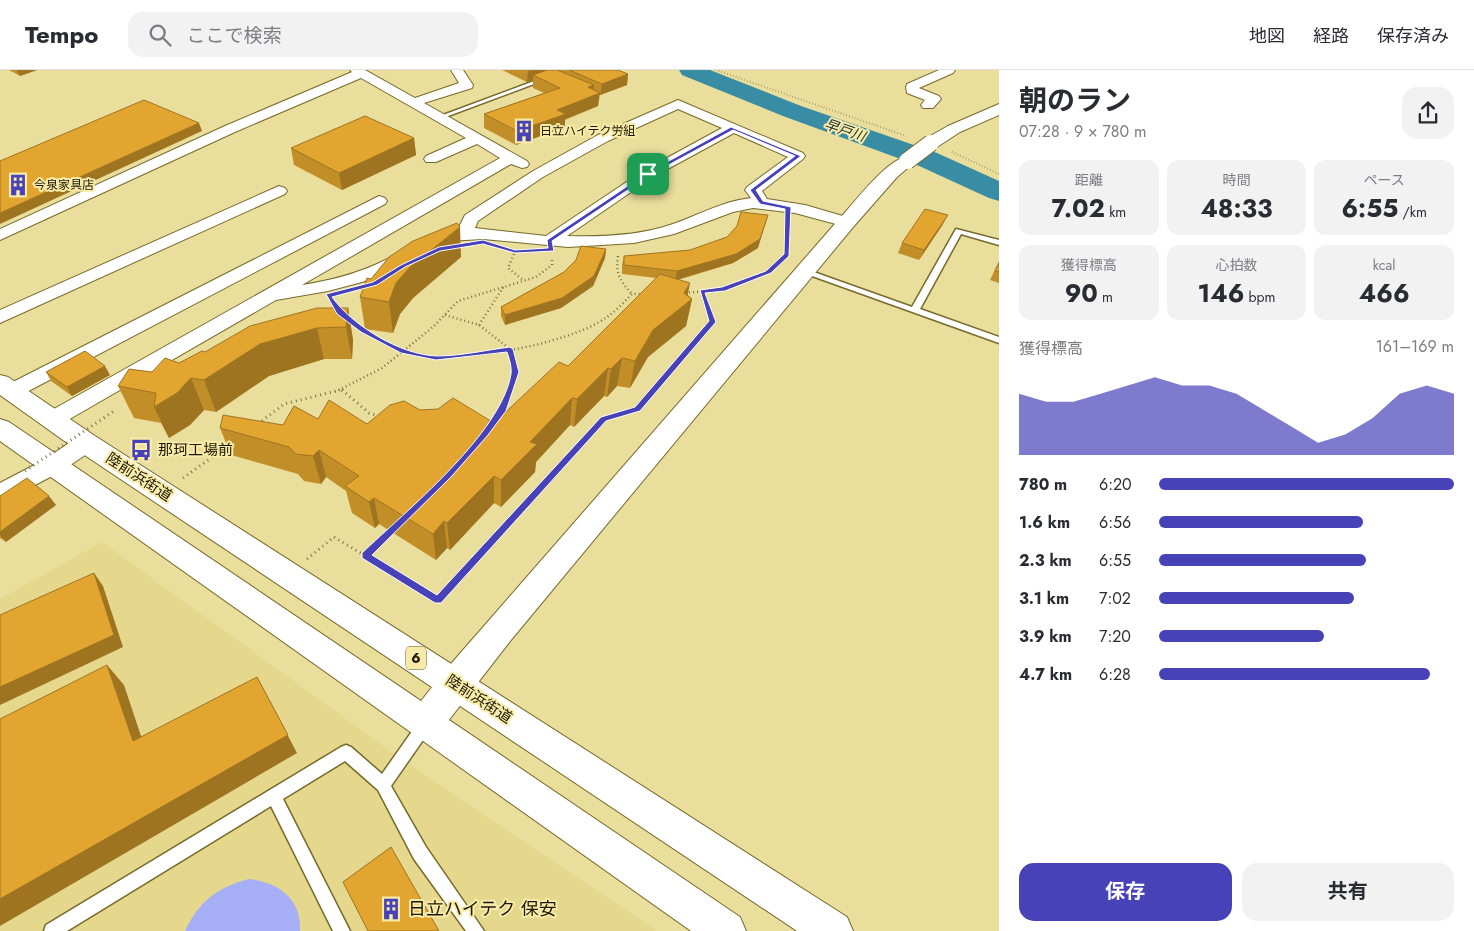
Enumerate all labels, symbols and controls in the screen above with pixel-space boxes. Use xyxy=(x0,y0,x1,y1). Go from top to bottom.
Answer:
search box xyxy=(128,12,478,57)
text: Tempo xyxy=(25,17,98,52)
icon: search xyxy=(146,21,174,49)
text: ここで検索 xyxy=(186,22,281,49)
text: 地図 xyxy=(1249,23,1285,49)
text: 経路 xyxy=(1313,23,1349,49)
text: 保存済み xyxy=(1377,23,1449,49)
text: 朝のラン xyxy=(1019,80,1131,121)
button: share xyxy=(1402,87,1454,139)
water label: 早戸川 xyxy=(822,114,870,147)
building icon: 日立ハイテク労組 xyxy=(511,118,537,144)
text: 07:28 · 9 × 780 m xyxy=(1019,120,1146,143)
place label: 日立ハイテク労組 xyxy=(540,122,636,140)
pin xyxy=(627,153,669,195)
icon: arrive xyxy=(634,160,662,188)
text: 距離 xyxy=(1075,170,1103,190)
text: 時間 xyxy=(1222,170,1250,190)
text: ペース xyxy=(1364,170,1405,190)
building icon: 今泉家具店 xyxy=(5,172,31,198)
place label: 今泉家具店 xyxy=(34,176,94,194)
text: 7.02 xyxy=(1051,190,1105,226)
text: 48:33 xyxy=(1200,190,1273,226)
text: 6:55 xyxy=(1341,190,1398,226)
text: km xyxy=(1105,202,1126,222)
text: /km xyxy=(1398,202,1427,222)
text: 獲得標高 xyxy=(1061,255,1117,275)
text: 心拍数 xyxy=(1215,255,1257,275)
text: kcal xyxy=(1373,255,1395,275)
text: 90 xyxy=(1065,275,1098,311)
text: 146 xyxy=(1197,275,1244,311)
text: 466 xyxy=(1359,275,1410,311)
text: m xyxy=(1098,287,1113,307)
text: bpm xyxy=(1244,287,1275,307)
text: 161–169 m xyxy=(1376,335,1454,358)
text: 獲得標高 xyxy=(1019,337,1083,360)
bus stop icon: 那珂工場前 xyxy=(128,437,154,463)
place label: 那珂工場前 xyxy=(158,439,233,461)
street label: 陸前浜街道 xyxy=(102,447,176,507)
text: 780 m xyxy=(1019,473,1067,496)
text: 6:20 xyxy=(1099,473,1132,496)
text: 1.6 km xyxy=(1019,511,1070,534)
text: 6:56 xyxy=(1099,511,1131,534)
text: 2.3 km xyxy=(1019,549,1072,572)
text: 6:55 xyxy=(1099,549,1131,572)
text: 3.1 km xyxy=(1019,587,1069,610)
text: 7:02 xyxy=(1099,587,1131,610)
text: 3.9 km xyxy=(1019,625,1072,648)
text: 7:20 xyxy=(1099,625,1131,648)
road number: 6 xyxy=(406,646,426,670)
text: 4.7 km xyxy=(1019,663,1072,686)
text: 6:28 xyxy=(1099,663,1131,686)
street label: 陸前浜街道 xyxy=(442,669,516,729)
button: 保存 xyxy=(1019,863,1232,921)
button: 共有 xyxy=(1242,863,1454,921)
building icon: 日立ハイテク 保安 xyxy=(378,896,404,922)
place label: 日立ハイテク 保安 xyxy=(408,896,557,922)

